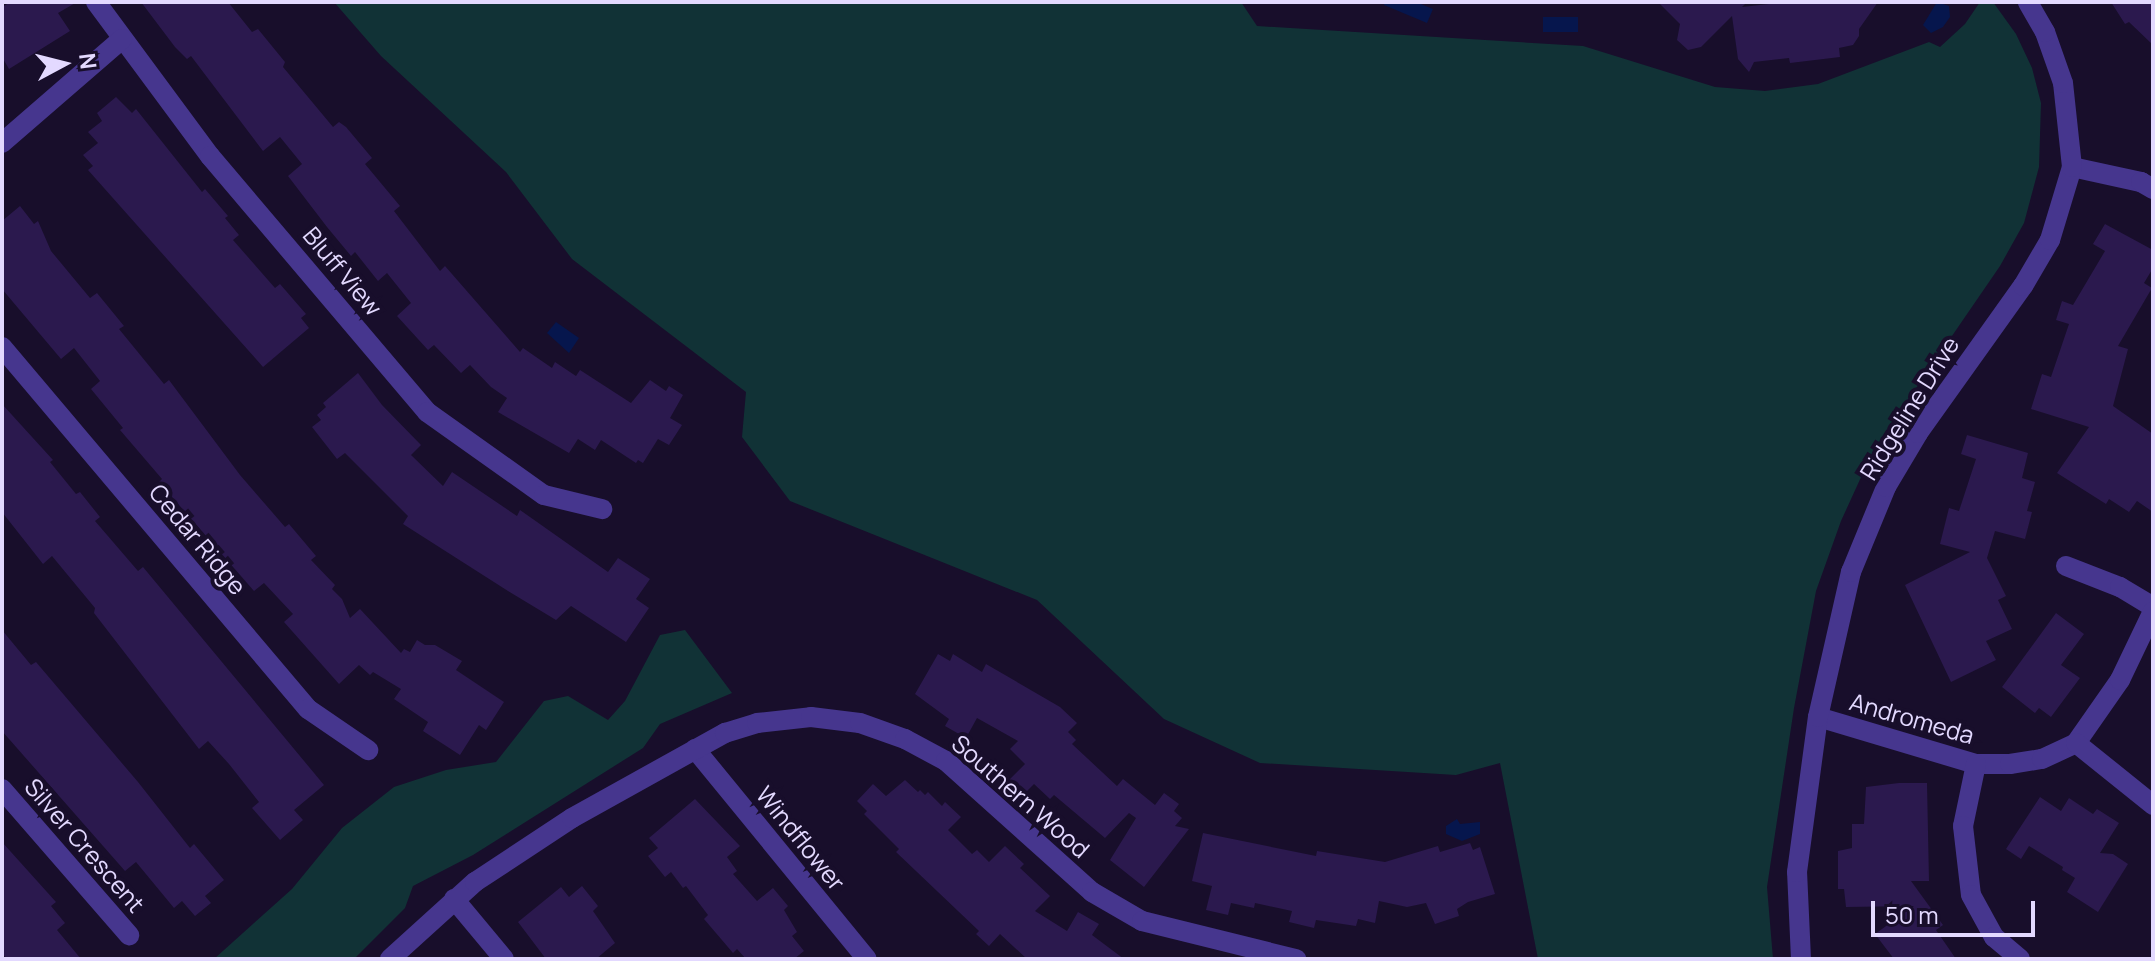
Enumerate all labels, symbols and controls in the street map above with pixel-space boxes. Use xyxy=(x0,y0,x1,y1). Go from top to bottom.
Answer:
north arrow xyxy=(24,24,104,104)
text: N xyxy=(72,51,104,71)
street label: Bluff View xyxy=(298,221,388,321)
street label: Ridgeline Drive xyxy=(1853,331,1965,485)
street label: Cedar Ridge xyxy=(143,478,253,600)
street label: Andromeda xyxy=(1846,687,1978,749)
street label: Southern Wood xyxy=(946,729,1096,863)
street label: Silver Crescent xyxy=(19,772,151,918)
street label: Windflower xyxy=(750,780,852,896)
scale bar xyxy=(1875,885,2039,935)
text: 50 m xyxy=(1885,898,1939,931)

